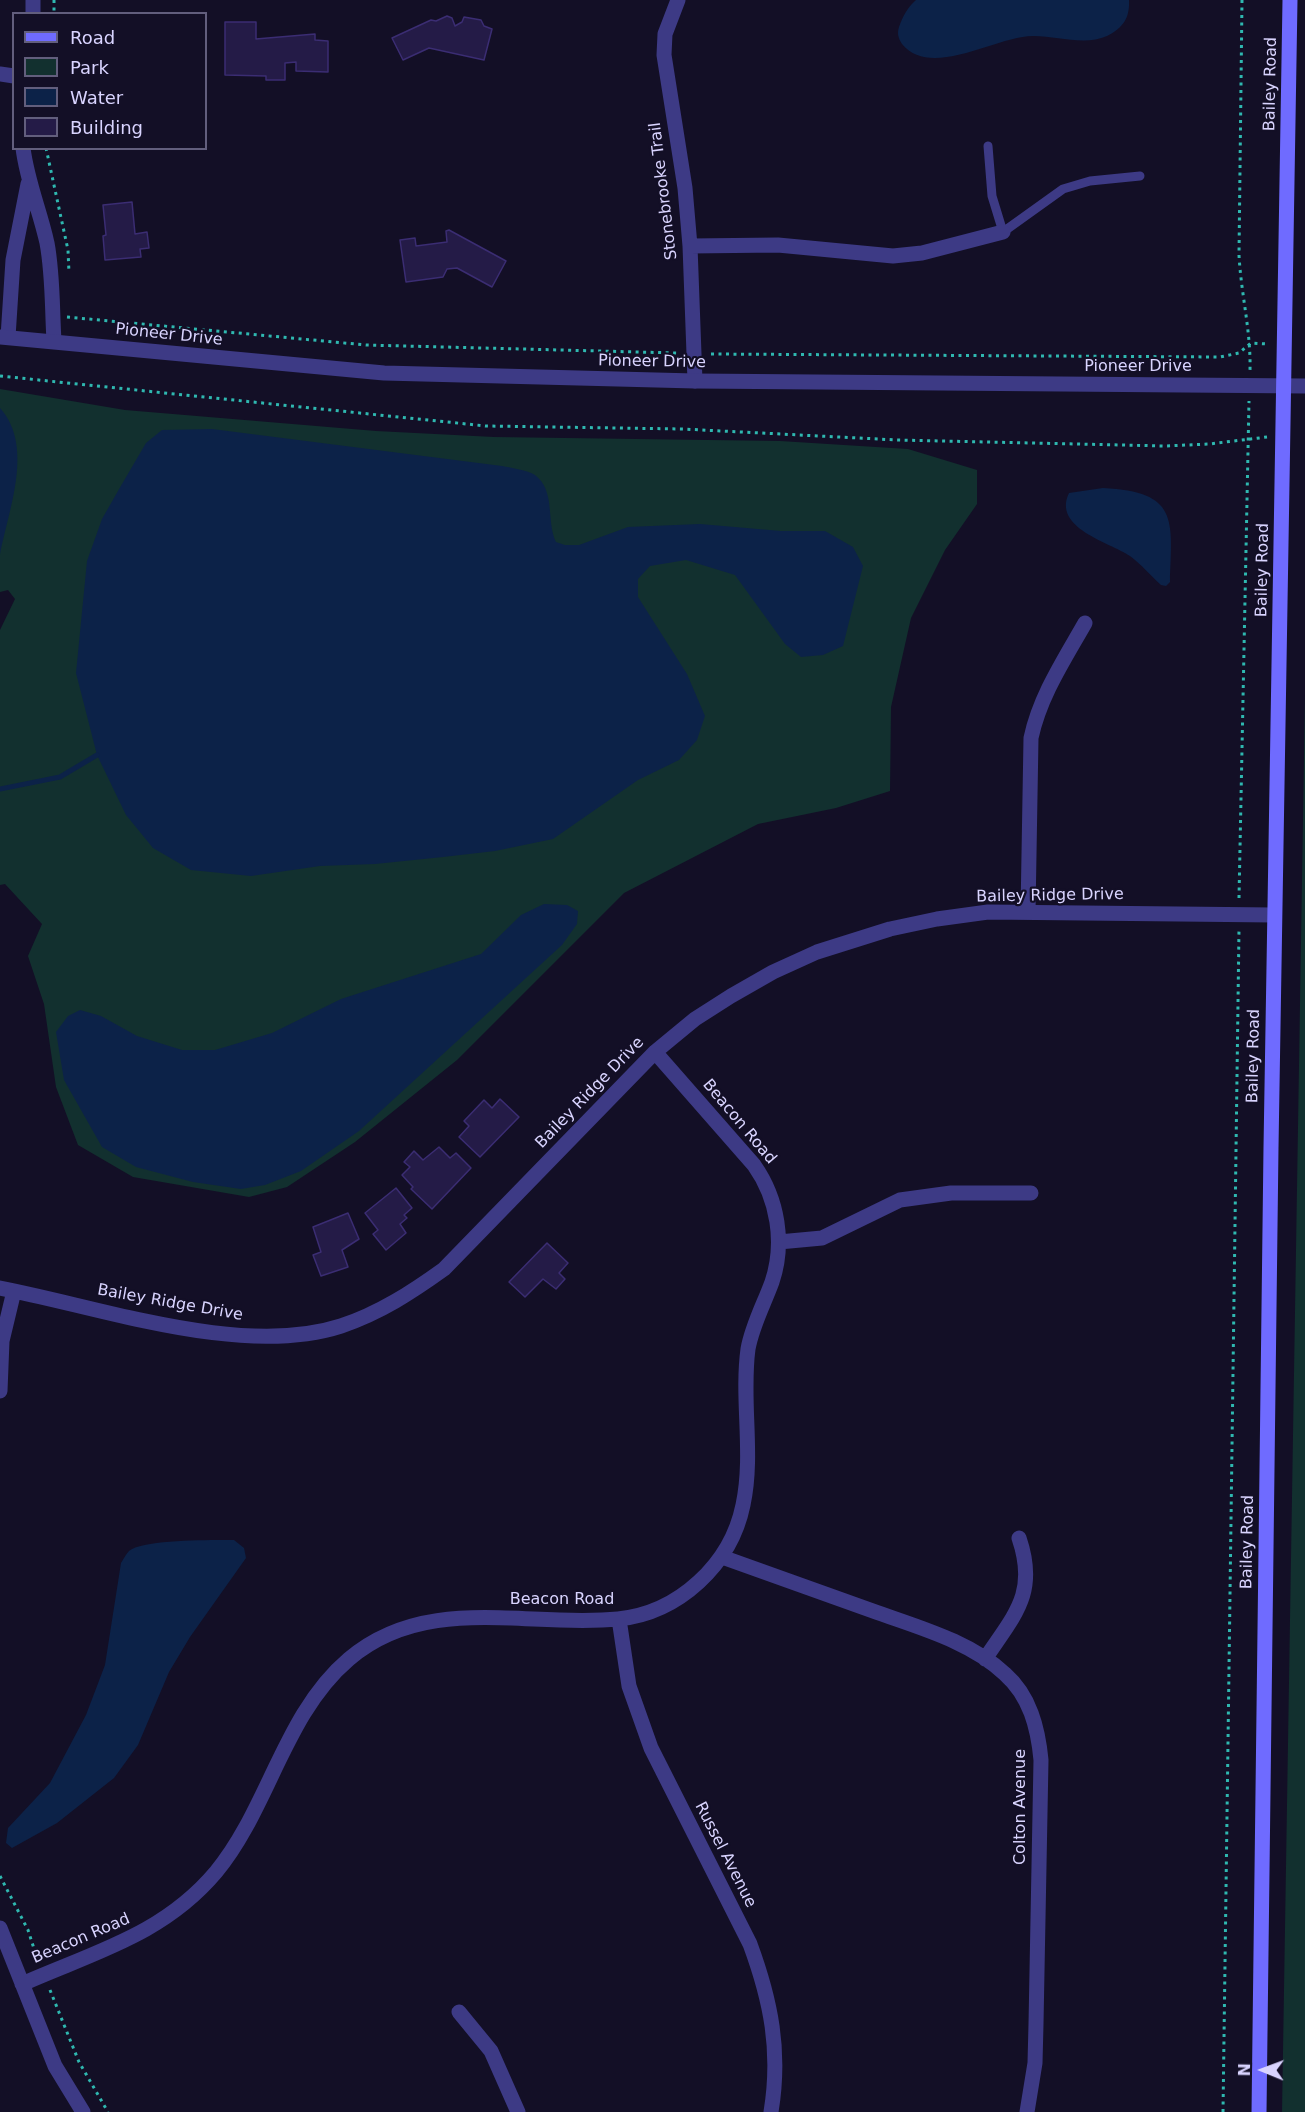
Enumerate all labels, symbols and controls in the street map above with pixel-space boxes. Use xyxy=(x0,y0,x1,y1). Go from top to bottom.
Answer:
legend xyxy=(12,12,207,150)
text: Road xyxy=(70,27,115,48)
street label: Bailey Road xyxy=(1261,37,1281,131)
text: Park xyxy=(70,57,109,78)
text: Water xyxy=(70,87,123,108)
text: Building xyxy=(70,117,143,138)
street label: Stonebrooke Trail xyxy=(646,121,682,261)
street label: Pioneer Drive xyxy=(114,320,224,350)
street label: Pioneer Drive xyxy=(598,351,706,373)
street label: Pioneer Drive xyxy=(1084,357,1192,377)
street label: Bailey Road xyxy=(1253,523,1273,617)
street label: Bailey Ridge Drive xyxy=(976,885,1124,907)
street label: Bailey Road xyxy=(1244,1009,1264,1103)
street label: Bailey Ridge Drive xyxy=(532,1033,648,1153)
street label: Beacon Road xyxy=(698,1076,780,1168)
street label: Bailey Ridge Drive xyxy=(96,1281,244,1325)
street label: Bailey Road xyxy=(1238,1495,1258,1589)
street label: Beacon Road xyxy=(510,1590,614,1610)
street label: Colton Avenue xyxy=(1011,1749,1031,1865)
street label: Russel Avenue xyxy=(690,1799,760,1911)
street label: Beacon Road xyxy=(29,1910,133,1968)
north arrow xyxy=(1233,2040,1293,2100)
text: N xyxy=(1235,2063,1254,2077)

